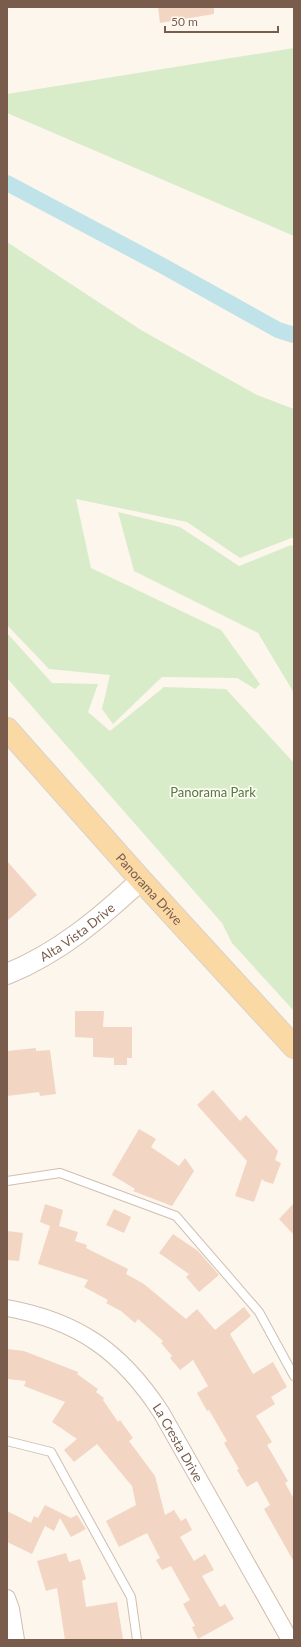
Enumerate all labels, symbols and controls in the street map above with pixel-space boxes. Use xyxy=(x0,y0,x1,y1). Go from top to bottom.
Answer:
scale bar xyxy=(165,8,278,34)
text: 50 m xyxy=(171,14,198,29)
park label: Panorama Park xyxy=(170,784,256,800)
street label: Panorama Drive xyxy=(113,850,186,928)
street label: Alta Vista Drive xyxy=(37,899,118,965)
street label: La Cresta Drive xyxy=(149,1400,207,1485)

